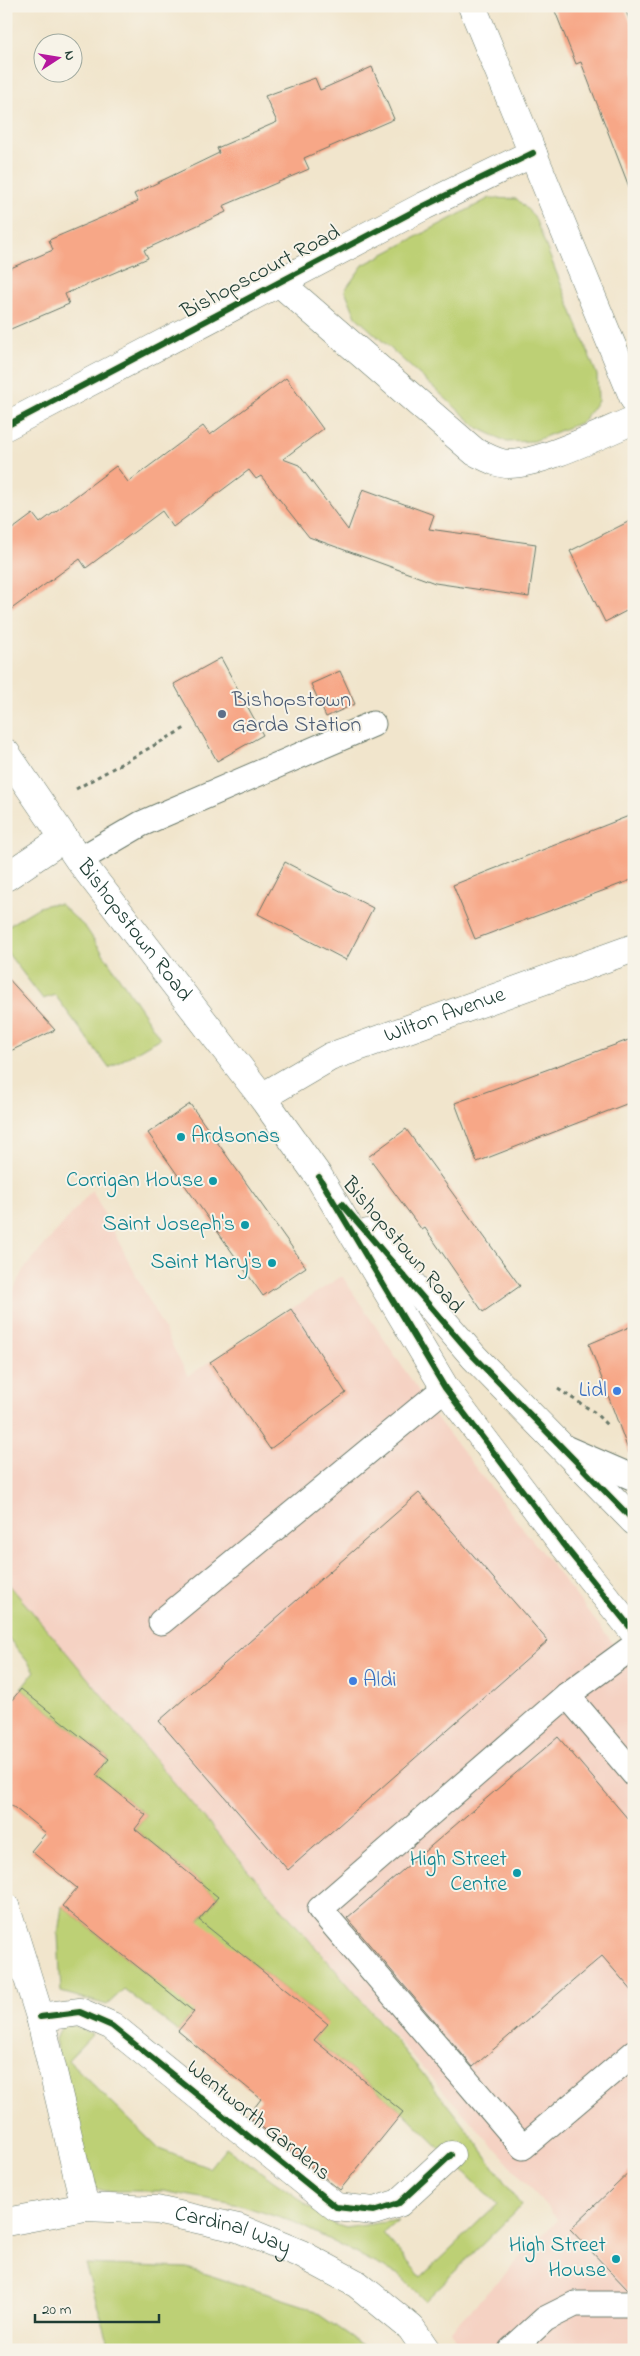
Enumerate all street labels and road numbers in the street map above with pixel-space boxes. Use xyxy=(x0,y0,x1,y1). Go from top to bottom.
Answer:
street label: Bishopscourt Road xyxy=(175,217,346,329)
street label: Bishopstown Road xyxy=(68,852,199,1009)
street label: Wilton Avenue xyxy=(380,979,510,1052)
street label: Bishopstown Road xyxy=(333,1170,471,1322)
street label: Wentworth Gardens xyxy=(179,2053,337,2189)
street label: Cardinal Way xyxy=(171,2199,296,2265)

